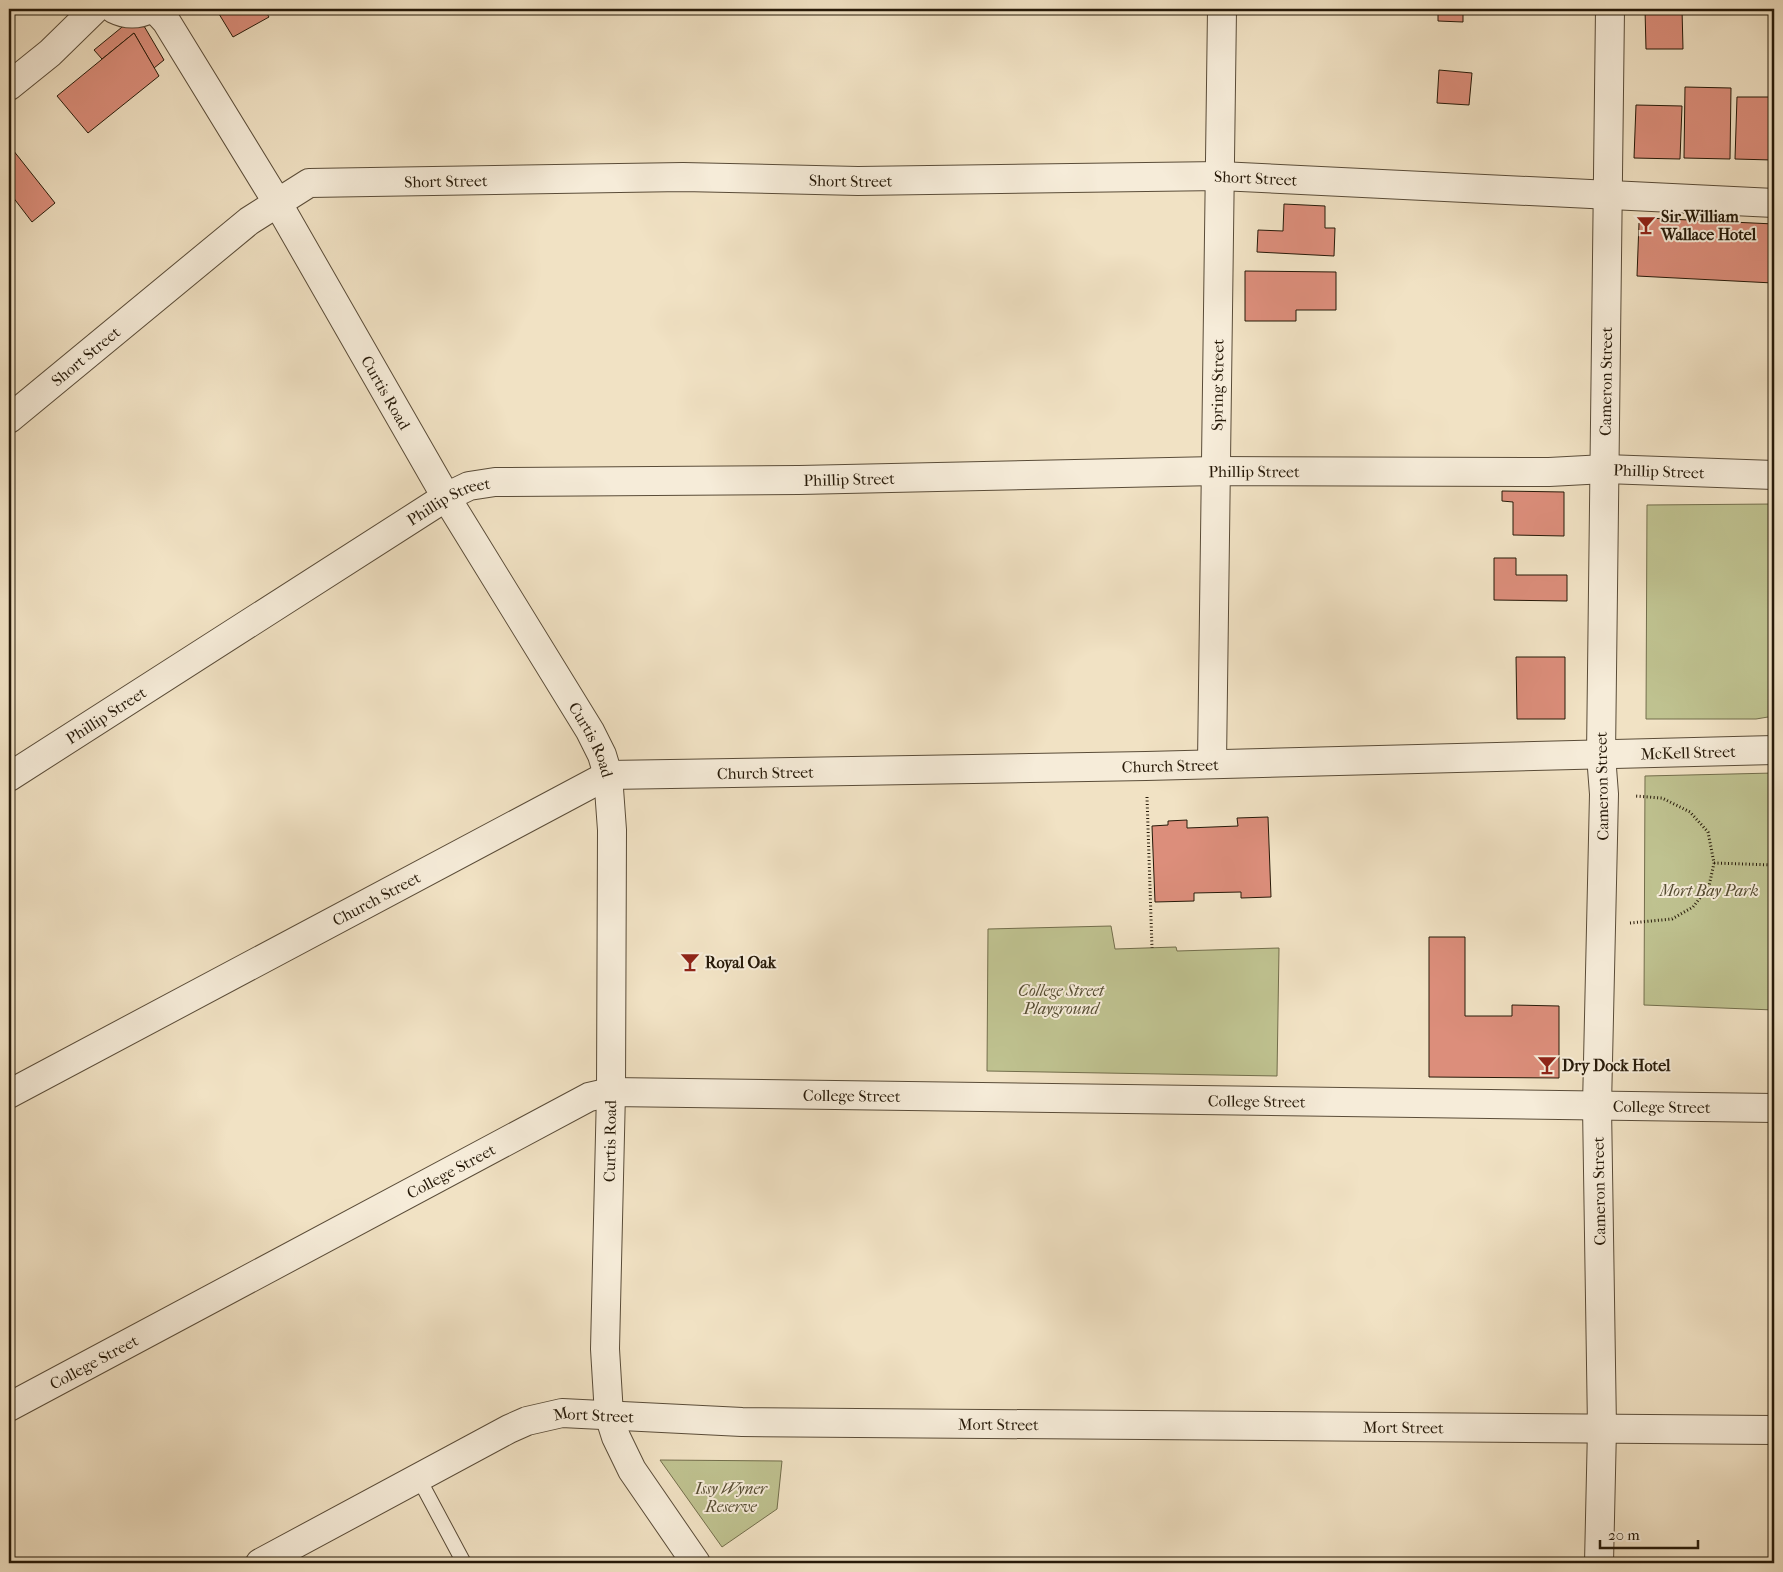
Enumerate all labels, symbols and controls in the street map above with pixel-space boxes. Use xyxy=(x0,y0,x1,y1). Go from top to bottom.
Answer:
street label: Short Street xyxy=(1214,166,1298,189)
street label: Short Street xyxy=(809,170,893,191)
street label: Short Street xyxy=(404,171,488,191)
place label: Sir William Wallace Hotel xyxy=(1660,207,1757,244)
bar icon: Sir William Wallace Hotel xyxy=(1635,214,1657,236)
street label: Short Street xyxy=(47,322,124,390)
street label: Cameron Street xyxy=(1595,326,1616,436)
street label: Spring Street xyxy=(1207,339,1227,431)
street label: Curtis Road xyxy=(357,352,415,433)
street label: Phillip Street xyxy=(1613,460,1705,482)
street label: Phillip Street xyxy=(1208,461,1300,481)
street label: Phillip Street xyxy=(803,468,895,489)
street label: Phillip Street xyxy=(403,473,492,529)
street label: Phillip Street xyxy=(62,682,150,748)
street label: Curtis Road xyxy=(565,698,618,780)
street label: Cameron Street xyxy=(1592,731,1612,841)
street label: McKell Street xyxy=(1640,741,1736,763)
street label: Church Street xyxy=(1122,755,1219,776)
street label: Church Street xyxy=(717,762,814,783)
street label: Church Street xyxy=(329,867,424,930)
park label: Mort Bay Park xyxy=(1658,881,1759,900)
bar icon: Royal Oak xyxy=(679,951,701,973)
place label: Royal Oak xyxy=(705,953,777,973)
park label: College Street Playground xyxy=(1018,981,1105,1018)
bar icon: Dry Dock Hotel xyxy=(1536,1054,1558,1076)
place label: Dry Dock Hotel xyxy=(1562,1056,1671,1076)
street label: College Street xyxy=(803,1085,901,1105)
street label: College Street xyxy=(1208,1091,1306,1111)
street label: College Street xyxy=(1613,1096,1711,1117)
street label: Curtis Road xyxy=(600,1099,620,1182)
street label: Cameron Street xyxy=(1589,1136,1609,1246)
street label: College Street xyxy=(403,1139,499,1202)
street label: College Street xyxy=(46,1330,141,1393)
street label: Mort Street xyxy=(551,1402,635,1426)
street label: Mort Street xyxy=(958,1414,1039,1434)
street label: Mort Street xyxy=(1363,1417,1444,1437)
park label: Issy Wyner Reserve xyxy=(694,1479,769,1516)
scale bar xyxy=(1600,1517,1698,1549)
text: 20 m xyxy=(1608,1526,1640,1544)

